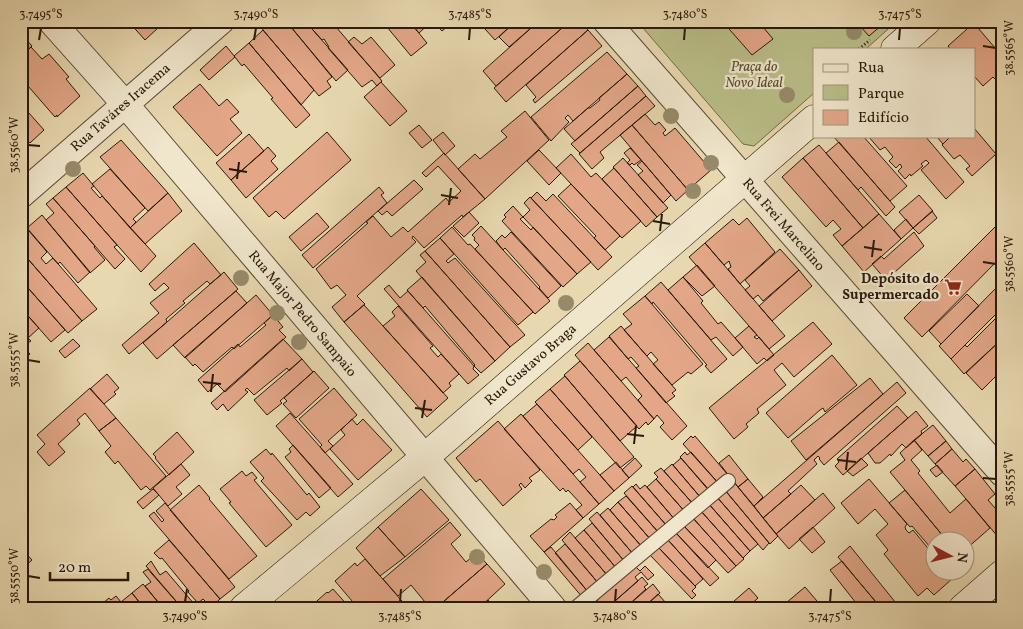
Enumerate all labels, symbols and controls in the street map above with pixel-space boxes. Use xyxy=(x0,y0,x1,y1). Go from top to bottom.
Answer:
text: 3.7495°S xyxy=(19,7,63,23)
text: 3.7490°S xyxy=(234,7,278,23)
text: 3.7485°S xyxy=(448,7,492,23)
text: 3.7480°S xyxy=(663,7,707,23)
text: 3.7475°S xyxy=(878,7,922,23)
text: 38.5565°W xyxy=(1002,20,1018,76)
legend xyxy=(813,48,976,138)
park label: Praça do Novo Ideal xyxy=(725,58,783,93)
text: Rua xyxy=(858,58,884,79)
street label: Rua Taváres Iracema xyxy=(67,59,175,157)
text: Parque xyxy=(858,84,904,105)
text: Edifício xyxy=(858,108,909,129)
text: 38.5560°W xyxy=(7,117,23,173)
street label: Rua Frei Marcelino xyxy=(737,175,829,275)
text: 38.5560°W xyxy=(1002,236,1018,292)
street label: Rua Major Pedro Sampaio xyxy=(243,247,361,381)
place label: Depósito do Supermercado xyxy=(842,270,939,305)
supermarket icon: Depósito do Supermercado xyxy=(943,277,963,297)
street label: Rua Gustavo Braga xyxy=(481,320,581,410)
text: 38.5555°W xyxy=(7,332,23,388)
text: 38.5555°W xyxy=(1002,451,1018,507)
north arrow xyxy=(926,532,976,582)
text: 38.5550°W xyxy=(7,548,23,604)
scale bar xyxy=(50,549,128,581)
text: N xyxy=(951,551,971,564)
text: 20 m xyxy=(58,558,91,579)
text: 3.7490°S xyxy=(163,609,207,625)
text: 3.7485°S xyxy=(378,609,422,625)
text: 3.7480°S xyxy=(593,609,637,625)
text: 3.7475°S xyxy=(808,609,852,625)

